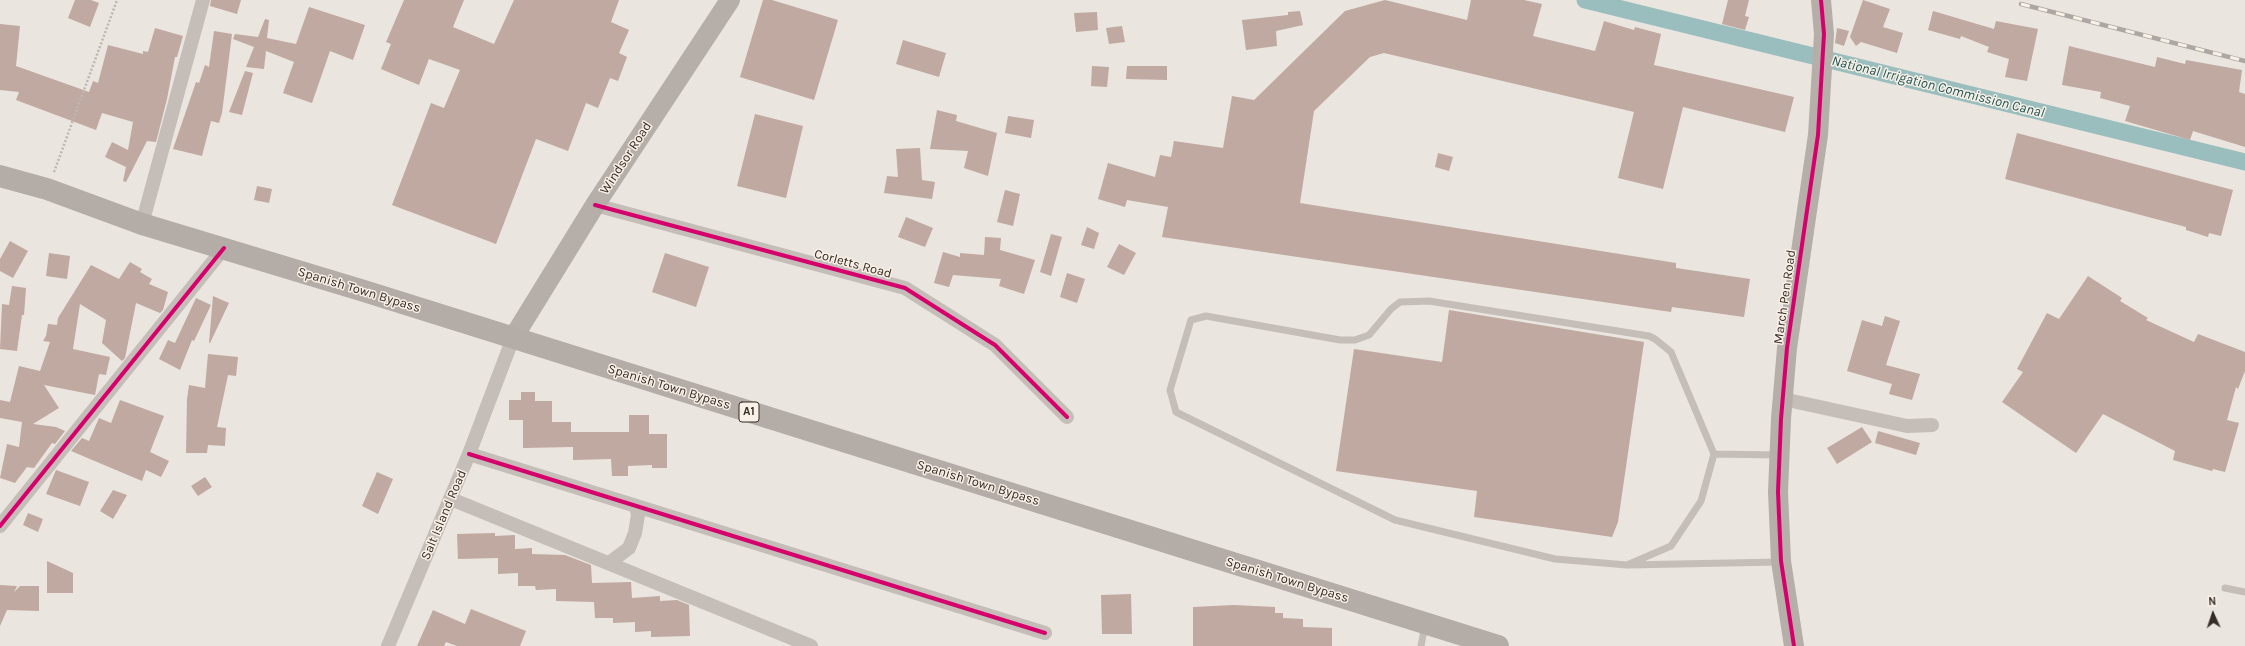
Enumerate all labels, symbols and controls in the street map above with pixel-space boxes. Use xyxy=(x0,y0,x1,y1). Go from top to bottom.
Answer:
water label: National Irrigation Commission Canal xyxy=(1830,52,2046,122)
street label: Windsor Road xyxy=(597,119,655,197)
street label: Corletts Road xyxy=(812,246,894,282)
street label: March Pen Road xyxy=(1771,249,1799,345)
street label: Spanish Town Bypass xyxy=(296,264,422,316)
street label: Spanish Town Bypass xyxy=(606,361,732,413)
road number: A1 xyxy=(739,402,759,422)
street label: Spanish Town Bypass xyxy=(915,457,1041,509)
street label: Salt Island Road xyxy=(418,468,470,562)
street label: Spanish Town Bypass xyxy=(1224,554,1350,606)
north arrow xyxy=(2193,594,2233,634)
text: N xyxy=(2208,595,2217,608)

